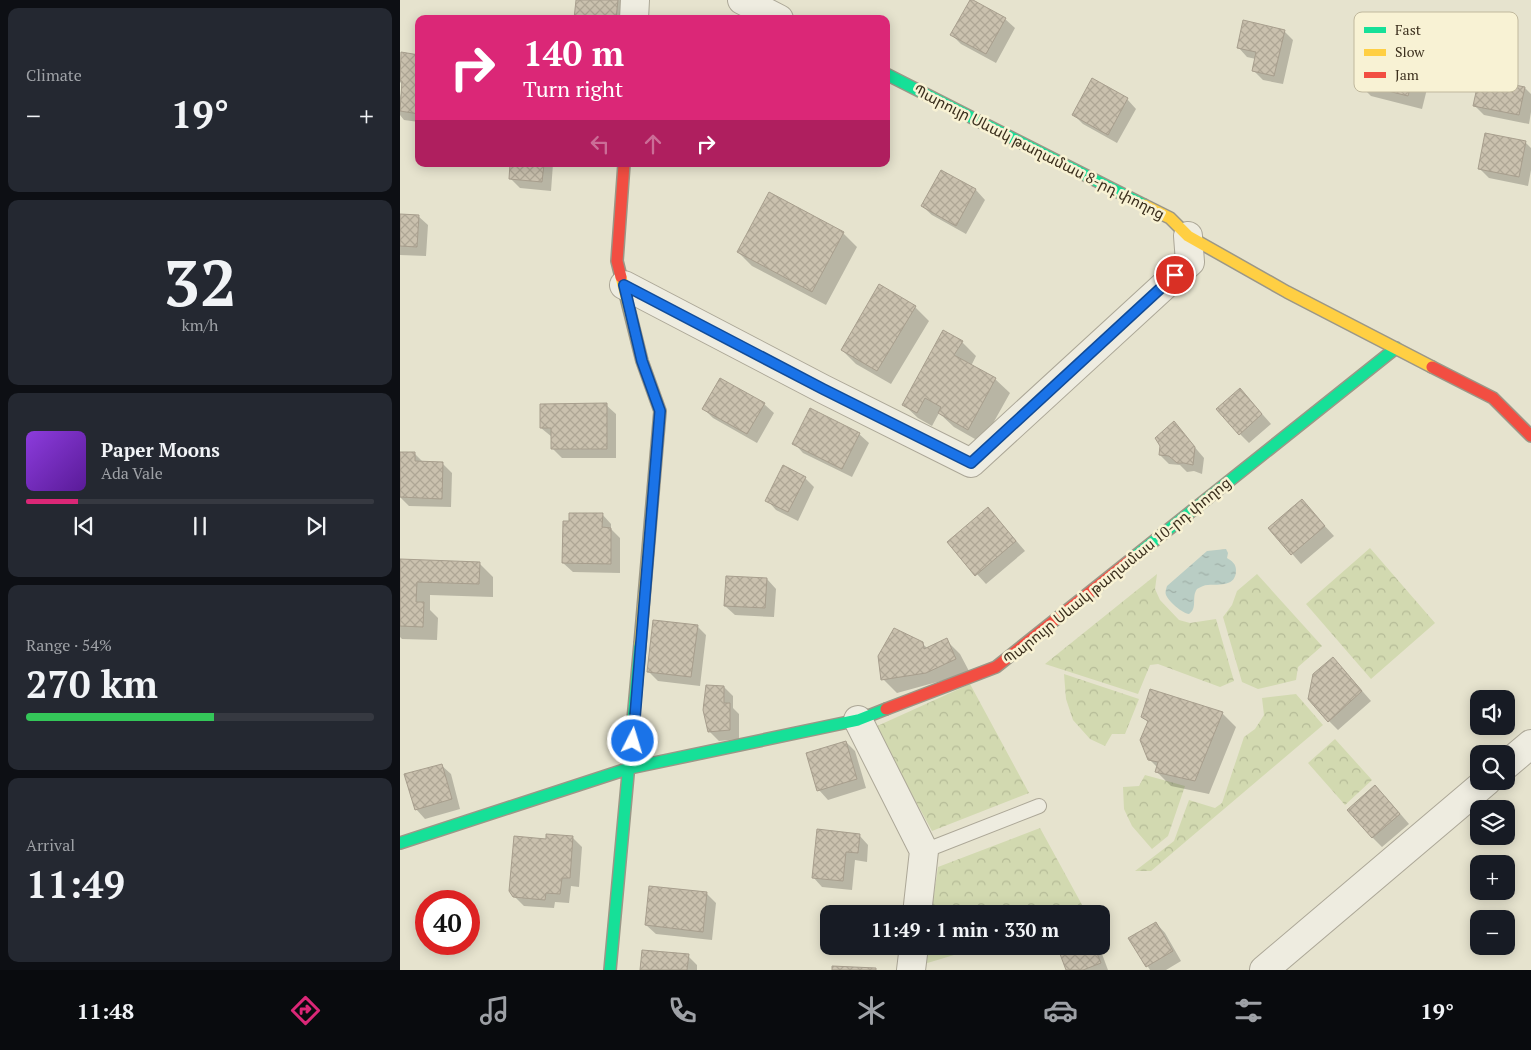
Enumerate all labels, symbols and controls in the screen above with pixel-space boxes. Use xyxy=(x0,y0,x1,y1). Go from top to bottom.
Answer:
legend xyxy=(1354,12,1518,92)
text: Fast xyxy=(1395,20,1422,39)
text: 140 m xyxy=(523,30,624,76)
icon: right xyxy=(440,35,505,100)
text: Slow xyxy=(1395,42,1425,61)
text: Climate xyxy=(26,64,82,86)
text: Jam xyxy=(1395,65,1419,84)
text: Turn right xyxy=(523,74,623,103)
street label: Պարույր Սևակ թաղամաս 8-րդ փողոց xyxy=(910,79,1169,223)
text: 19° xyxy=(171,89,229,139)
text: − xyxy=(26,97,41,134)
text: + xyxy=(359,97,374,134)
icon: left xyxy=(586,130,614,158)
icon: ahead xyxy=(639,130,667,158)
icon: right xyxy=(692,130,720,158)
text: 32 xyxy=(163,238,237,325)
pin xyxy=(1154,254,1196,296)
icon: arrive xyxy=(1161,261,1189,289)
text: km/h xyxy=(182,314,218,336)
text: Paper Moons xyxy=(101,437,220,462)
text: Ada Vale xyxy=(101,462,163,484)
street label: Պարույր Սևակ թաղամաս 10-րդ փողոց xyxy=(998,472,1234,668)
icon: previous xyxy=(70,512,98,540)
icon: pause xyxy=(186,512,214,540)
icon: next xyxy=(302,512,330,540)
text: Range · 54% xyxy=(26,634,112,656)
text: 270 km xyxy=(26,659,158,709)
map controls xyxy=(1470,690,1515,955)
button: sound xyxy=(1470,690,1515,735)
position arrow xyxy=(606,714,658,766)
button: search xyxy=(1470,745,1515,790)
button: layers xyxy=(1470,800,1515,845)
text: Arrival xyxy=(26,834,75,856)
button: + xyxy=(1470,855,1515,900)
text: 11:49 xyxy=(26,859,125,909)
speed limit sign: 40 xyxy=(415,890,480,955)
button: − xyxy=(1470,910,1515,955)
text: 11:49 · 1 min · 330 m xyxy=(871,917,1059,942)
icon: directions xyxy=(288,993,323,1028)
icon: music xyxy=(477,993,512,1028)
icon: phone xyxy=(665,993,700,1028)
icon: climate xyxy=(854,993,889,1028)
icon: car xyxy=(1043,993,1078,1028)
icon: filters xyxy=(1231,993,1266,1028)
text: 11:48 xyxy=(77,996,134,1025)
text: 19° xyxy=(1420,996,1454,1025)

